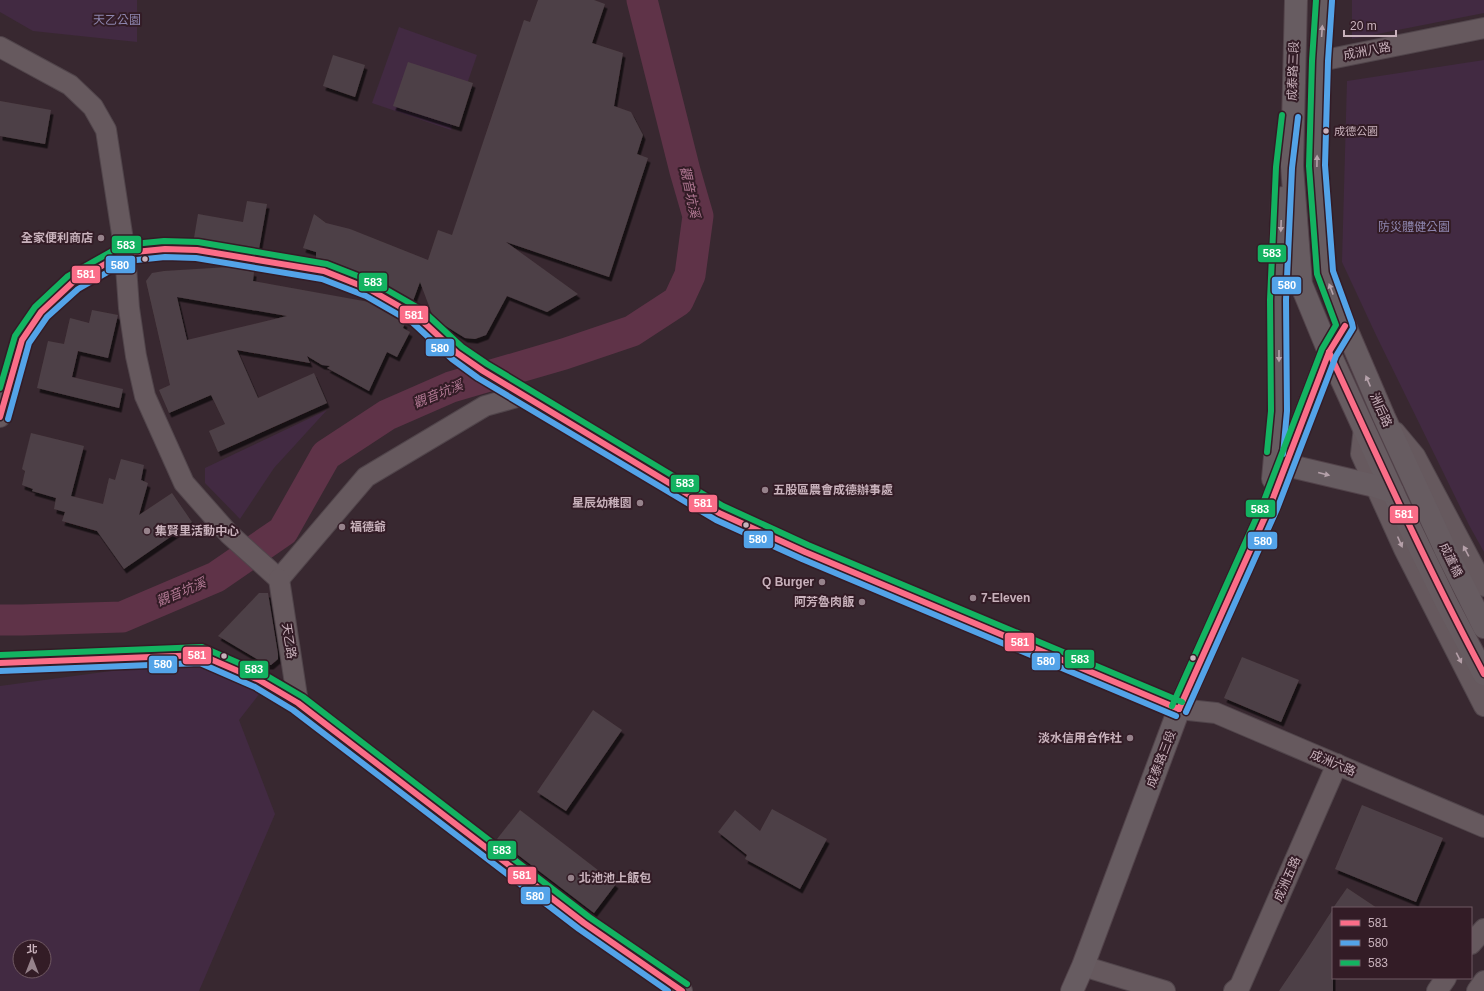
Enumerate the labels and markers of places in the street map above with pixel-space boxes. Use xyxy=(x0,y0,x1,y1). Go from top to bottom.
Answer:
place label: 成德公園 xyxy=(1334,125,1378,137)
marker: 成德公園 xyxy=(1321,126,1331,136)
place label: 全家便利商店 xyxy=(21,231,93,245)
marker: 全家便利商店 xyxy=(96,233,106,243)
unlabelled marker xyxy=(140,254,150,264)
place label: 五股區農會成德辦事處 xyxy=(773,483,893,497)
marker: 五股區農會成德辦事處 xyxy=(760,485,770,495)
place label: 星辰幼稚園 xyxy=(572,496,632,510)
marker: 星辰幼稚園 xyxy=(635,498,645,508)
place label: 福德爺 xyxy=(350,520,386,534)
unlabelled marker xyxy=(741,520,751,530)
marker: 福德爺 xyxy=(337,522,347,532)
place label: 集賢里活動中心 xyxy=(155,524,239,538)
marker: 集賢里活動中心 xyxy=(142,526,152,536)
place label: Q Burger xyxy=(762,575,814,589)
marker: Q Burger xyxy=(817,577,827,587)
place label: 7-Eleven xyxy=(981,591,1030,605)
marker: 7-Eleven xyxy=(968,593,978,603)
place label: 阿芳魯肉飯 xyxy=(794,595,855,609)
marker: 阿芳魯肉飯 xyxy=(857,597,867,607)
unlabelled marker xyxy=(219,651,229,661)
unlabelled marker xyxy=(1188,653,1198,663)
place label: 淡水信用合作社 xyxy=(1038,731,1122,745)
marker: 淡水信用合作社 xyxy=(1125,733,1135,743)
place label: 北池池上飯包 xyxy=(579,871,651,885)
marker: 北池池上飯包 xyxy=(566,873,576,883)

